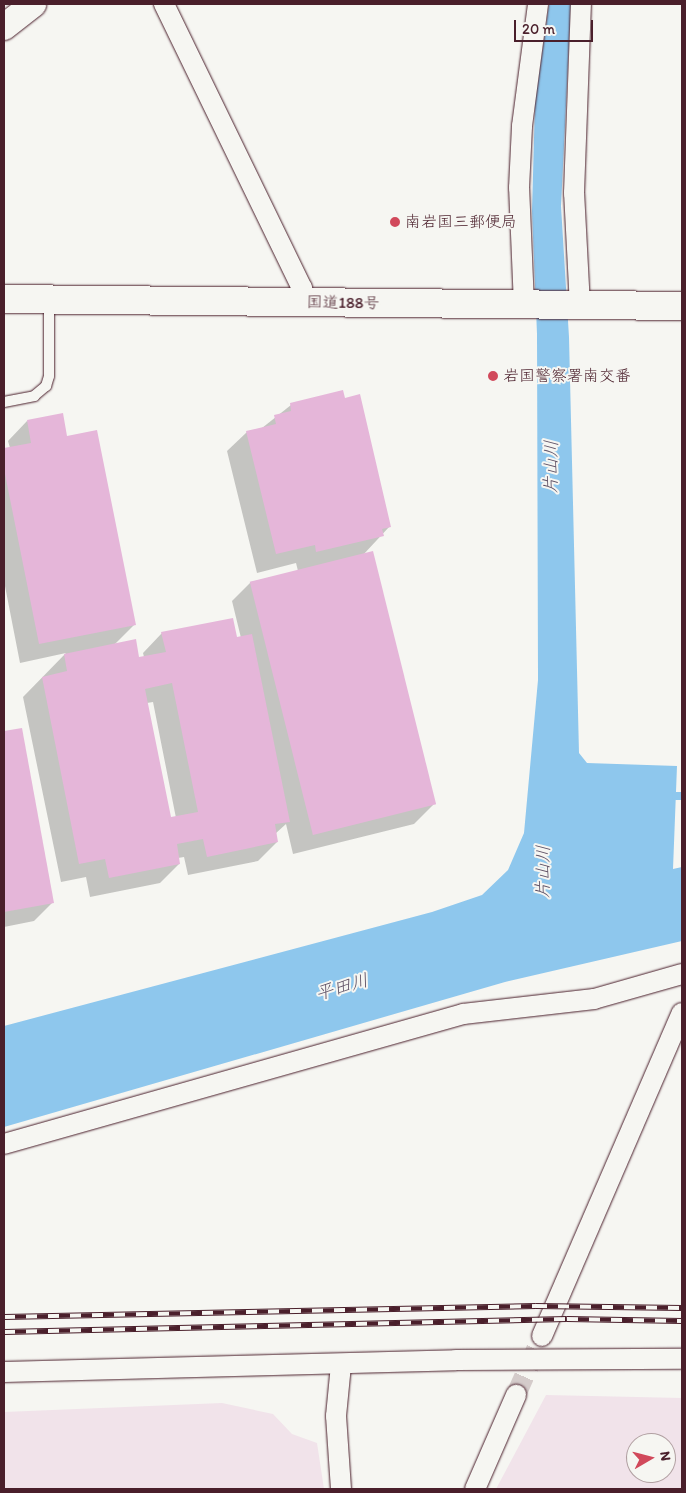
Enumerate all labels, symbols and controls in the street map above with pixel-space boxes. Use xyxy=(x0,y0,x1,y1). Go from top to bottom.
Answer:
scale bar xyxy=(516,10,595,42)
text: 20 m xyxy=(522,20,555,38)
place label: 南岩国三郵便局 xyxy=(405,212,517,232)
marker: 南岩国三郵便局 xyxy=(389,216,401,228)
street label: 国道188号 xyxy=(306,293,380,313)
place label: 岩国警察署南交番 xyxy=(503,366,631,386)
marker: 岩国警察署南交番 xyxy=(487,370,499,382)
water label: 片山川 xyxy=(540,440,562,494)
water label: 片山川 xyxy=(532,845,554,899)
water label: 平田川 xyxy=(313,969,371,1005)
north arrow xyxy=(626,1433,676,1483)
text: N xyxy=(656,1450,674,1462)

